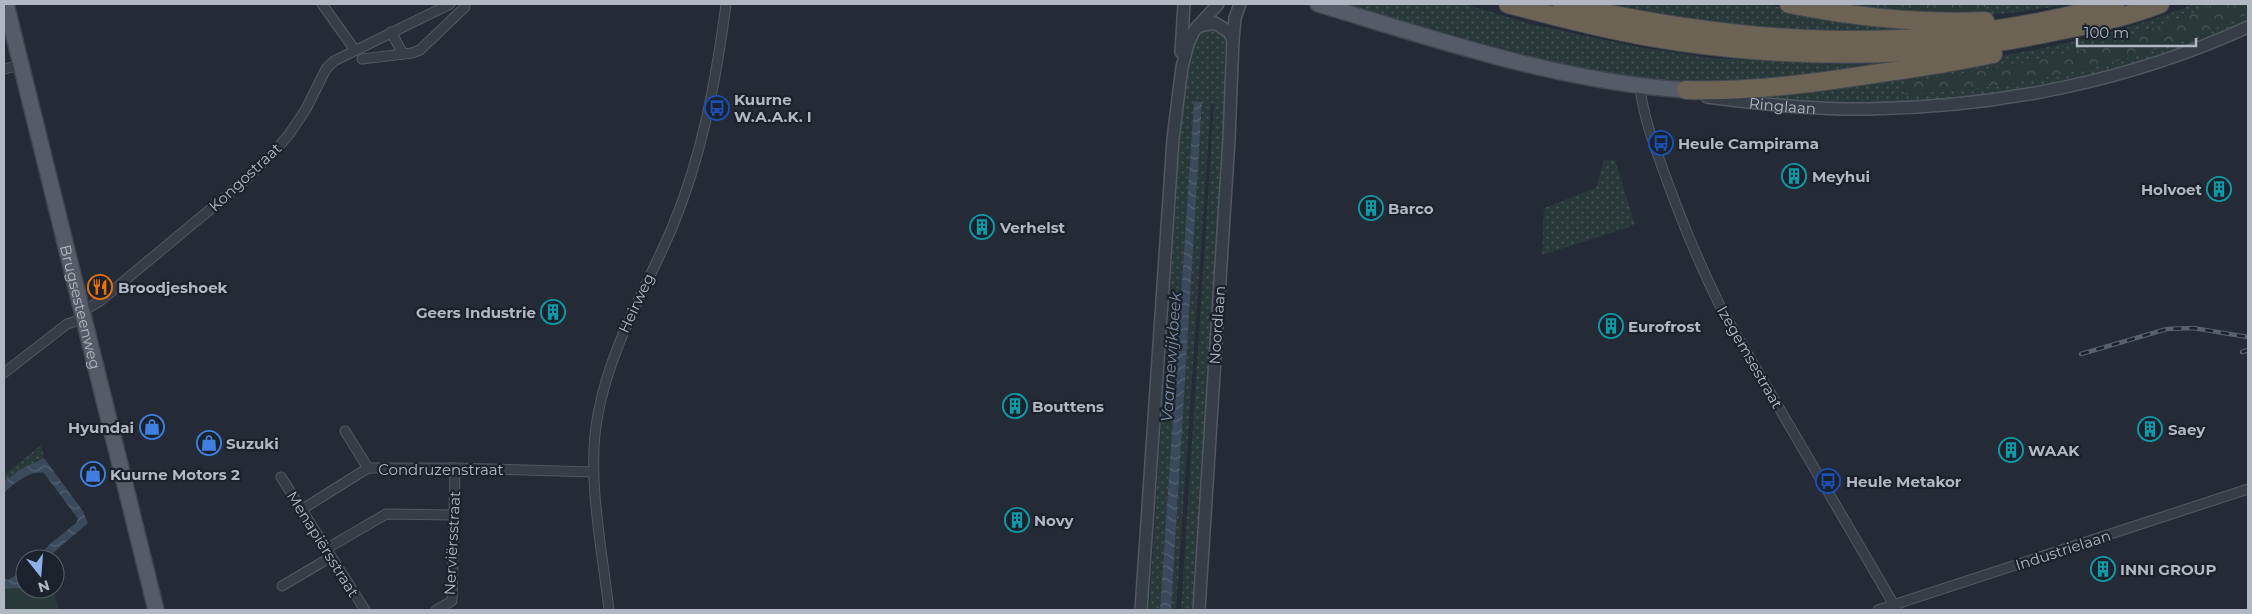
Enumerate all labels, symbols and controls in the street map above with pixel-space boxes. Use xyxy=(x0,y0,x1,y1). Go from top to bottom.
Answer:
scale bar xyxy=(2077,15,2196,47)
text: 100 m xyxy=(2084,23,2129,42)
place label: Kuurne W.A.A.K. I xyxy=(734,90,812,126)
street label: Ringlaan xyxy=(1748,93,1817,117)
bus stop icon: Kuurne W.A.A.K. I xyxy=(704,95,730,121)
bus stop icon: Heule Campirama xyxy=(1648,130,1674,156)
place label: Heule Campirama xyxy=(1678,134,1819,153)
street label: Kongostraat xyxy=(205,139,285,215)
building icon: Meyhui xyxy=(1781,163,1807,189)
place label: Meyhui xyxy=(1812,167,1870,186)
building icon: Holvoet xyxy=(2206,176,2232,202)
place label: Holvoet xyxy=(2141,180,2202,199)
building icon: Barco xyxy=(1358,195,1384,221)
place label: Barco xyxy=(1388,199,1434,218)
building icon: Verhelst xyxy=(969,214,995,240)
place label: Verhelst xyxy=(999,218,1066,237)
street label: Brugsesteenweg xyxy=(56,243,106,371)
street label: Heirweg xyxy=(614,270,658,336)
restaurant icon: Broodjeshoek xyxy=(87,274,113,300)
place label: Broodjeshoek xyxy=(118,278,228,297)
street label: Noordlaan xyxy=(1205,285,1229,365)
water label: Vaarnewijkbeek xyxy=(1157,290,1185,423)
building icon: Geers Industrie xyxy=(540,299,566,325)
street label: Izegemsestraat xyxy=(1713,302,1787,412)
place label: Geers Industrie xyxy=(416,303,536,322)
building icon: Eurofrost xyxy=(1598,313,1624,339)
place label: Eurofrost xyxy=(1628,317,1701,336)
building icon: Bouttens xyxy=(1002,393,1028,419)
place label: Bouttens xyxy=(1032,397,1104,416)
shop icon: Hyundai xyxy=(139,414,165,440)
building icon: Saey xyxy=(2137,416,2163,442)
place label: Hyundai xyxy=(68,418,134,437)
place label: Saey xyxy=(2168,420,2206,439)
shop icon: Suzuki xyxy=(196,430,222,456)
place label: Suzuki xyxy=(226,434,279,453)
building icon: WAAK xyxy=(1998,437,2024,463)
place label: WAAK xyxy=(2028,441,2080,460)
street label: Condruzenstraat xyxy=(378,460,504,479)
shop icon: Kuurne Motors 2 xyxy=(80,461,106,487)
place label: Kuurne Motors 2 xyxy=(110,465,240,484)
bus stop icon: Heule Metakor xyxy=(1815,468,1841,494)
place label: Heule Metakor xyxy=(1846,472,1962,491)
street label: Menapiërsstraat xyxy=(283,487,363,601)
street label: Nerviërsstraat xyxy=(440,490,464,596)
building icon: Novy xyxy=(1004,507,1030,533)
place label: Novy xyxy=(1034,511,1074,530)
street label: Industrielaan xyxy=(2013,526,2113,574)
north arrow xyxy=(15,549,65,599)
building icon: INNI GROUP xyxy=(2090,556,2116,582)
place label: INNI GROUP xyxy=(2120,560,2216,579)
text: N xyxy=(36,576,52,597)

